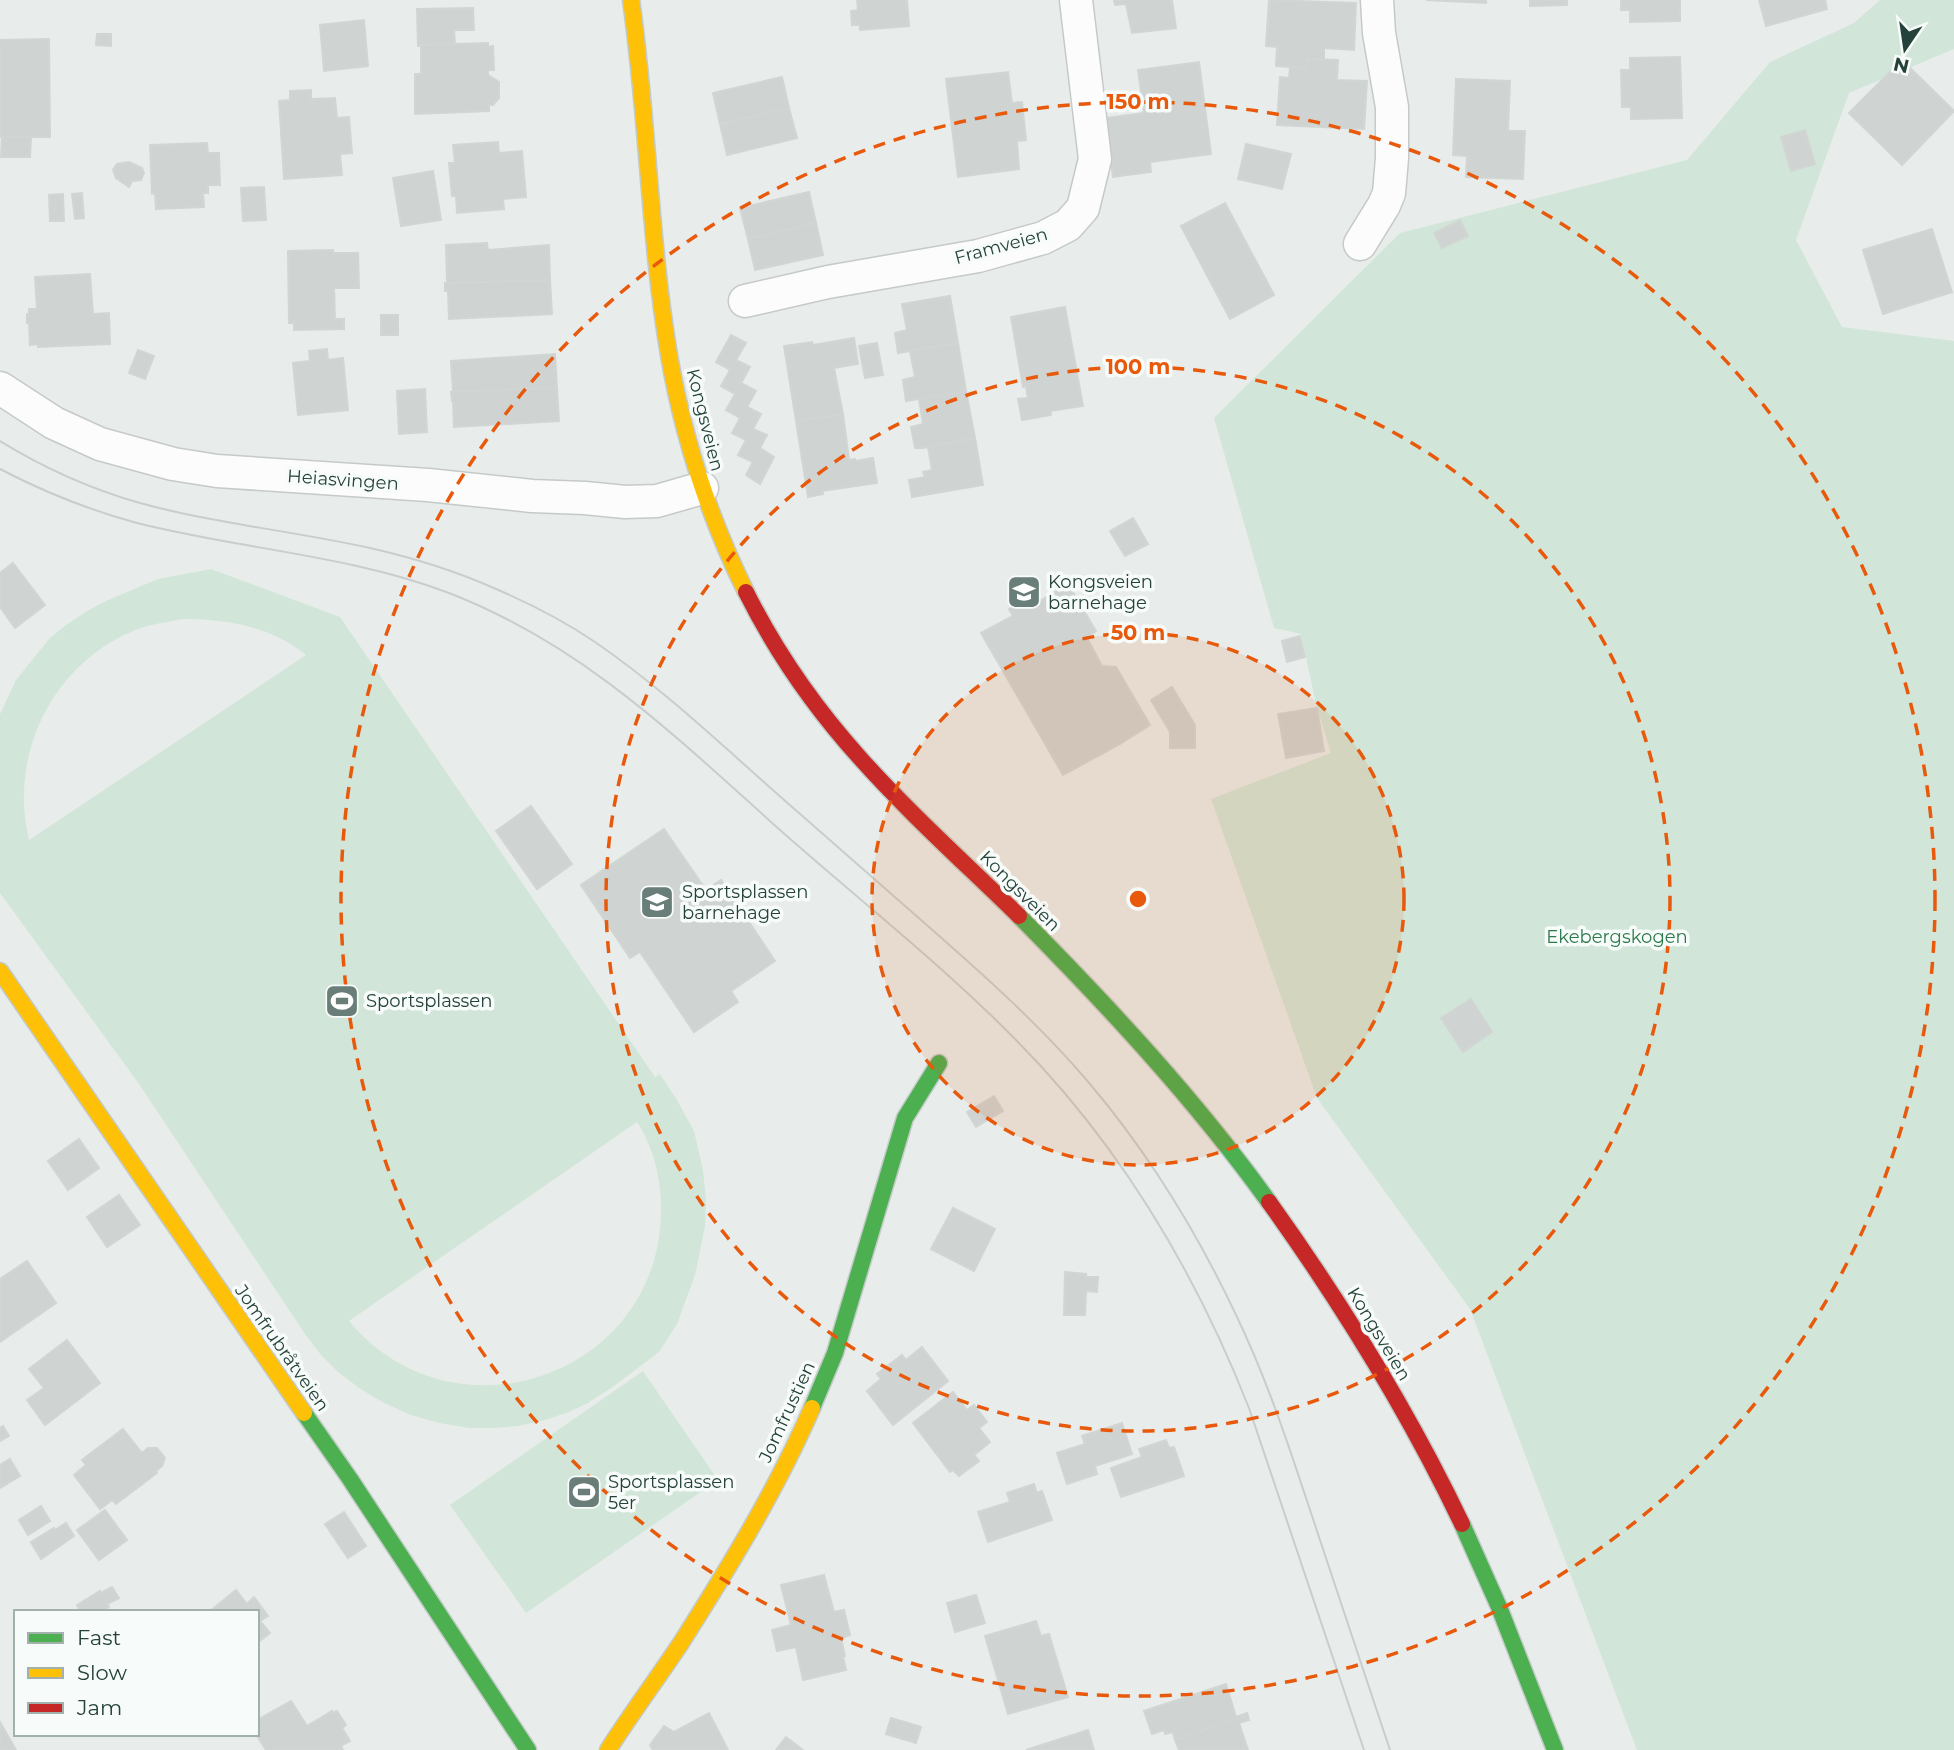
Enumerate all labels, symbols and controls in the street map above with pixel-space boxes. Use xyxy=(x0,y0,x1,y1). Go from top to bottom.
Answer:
north arrow xyxy=(1870,14,1940,84)
text: N xyxy=(1891,52,1911,78)
text: 150 m xyxy=(1107,89,1169,114)
street label: Framveien xyxy=(952,223,1050,269)
text: 100 m xyxy=(1106,354,1170,379)
street label: Kongsveien xyxy=(682,366,728,474)
street label: Heiasvingen xyxy=(287,465,399,495)
place label: Kongsveien barnehage xyxy=(1048,571,1153,614)
school or university icon: Kongsveien barnehage xyxy=(1005,573,1043,611)
text: 50 m xyxy=(1111,620,1165,645)
street label: Kongsveien xyxy=(975,846,1065,936)
place label: Sportsplassen barnehage xyxy=(682,881,808,924)
school or university icon: Sportsplassen barnehage xyxy=(638,883,676,921)
centre of rings xyxy=(1126,887,1150,911)
park label: Ekebergskogen xyxy=(1546,926,1688,948)
sports icon: Sportsplassen xyxy=(323,982,361,1020)
place label: Sportsplassen xyxy=(366,990,492,1012)
street label: Jomfrubråtveien xyxy=(230,1280,334,1416)
street label: Kongsveien xyxy=(1343,1283,1415,1385)
street label: Jomfrustien xyxy=(754,1358,820,1467)
place label: Sportsplassen 5er xyxy=(608,1471,734,1514)
sports icon: Sportsplassen 5er xyxy=(565,1473,603,1511)
legend xyxy=(14,1610,259,1736)
text: Fast xyxy=(77,1625,121,1650)
text: Slow xyxy=(77,1660,127,1685)
text: Jam xyxy=(76,1695,122,1720)

